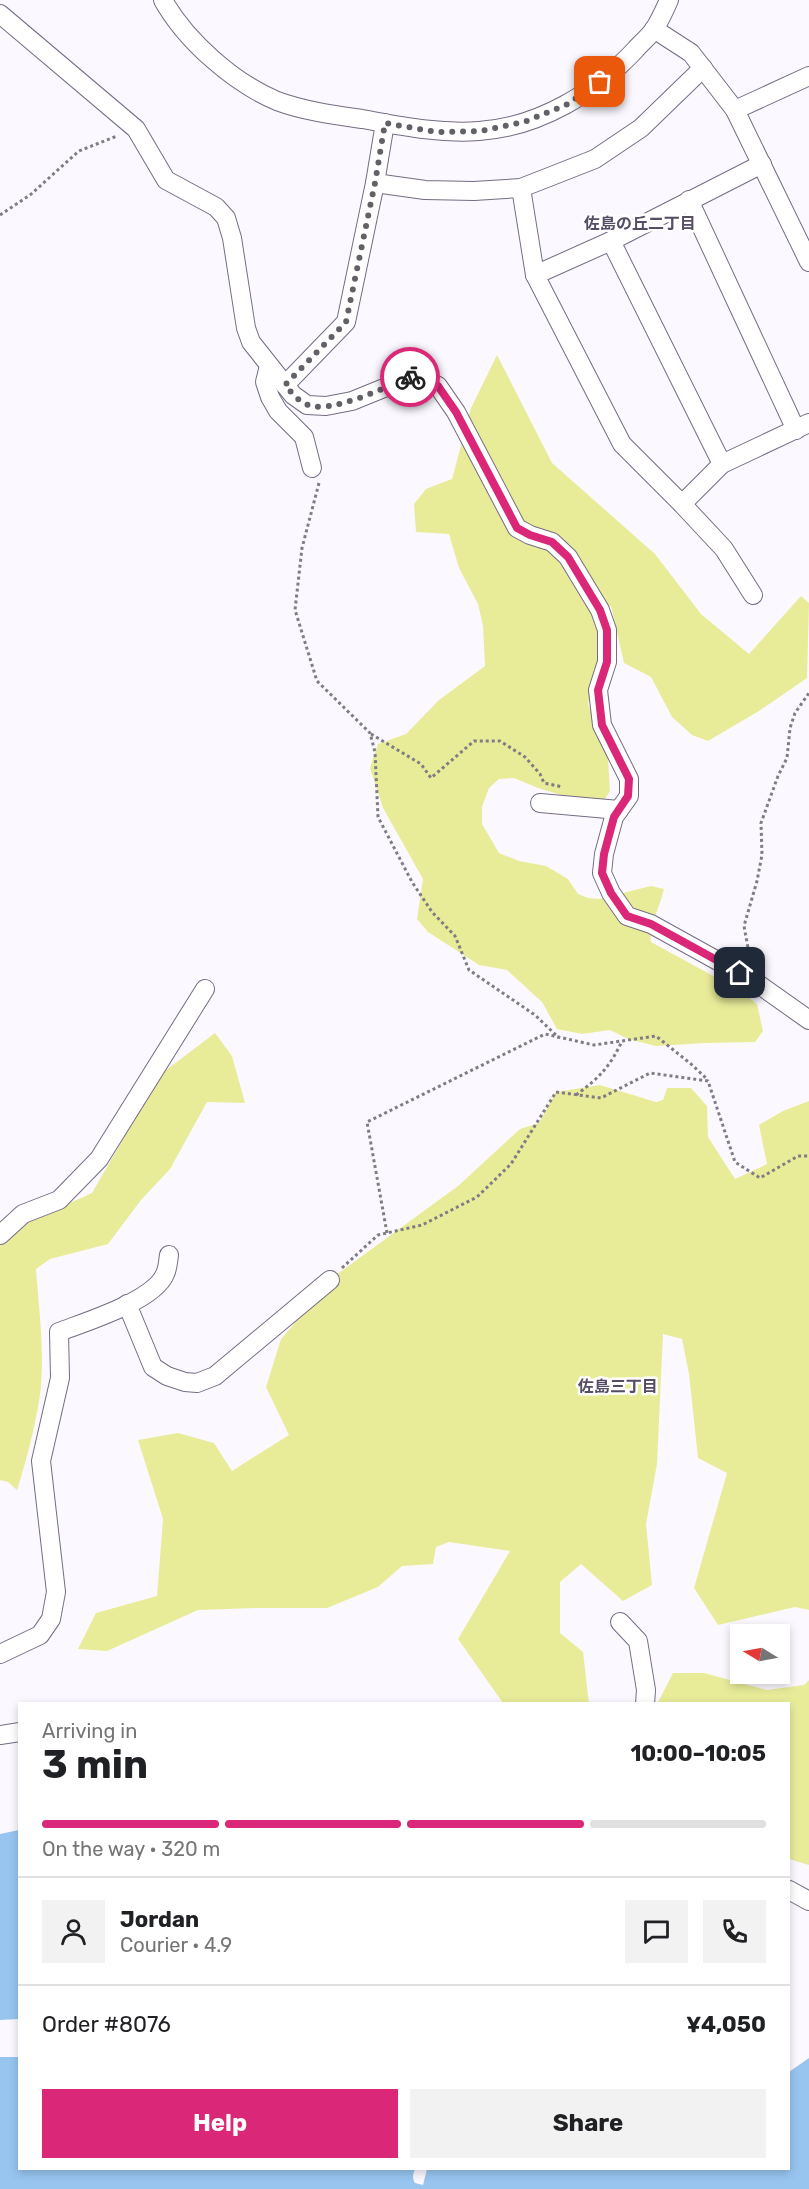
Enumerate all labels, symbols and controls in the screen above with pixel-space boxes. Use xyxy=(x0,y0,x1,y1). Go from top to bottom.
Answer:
pin xyxy=(574,56,625,107)
icon: bag xyxy=(583,65,616,98)
district label: 佐島の丘二丁目 xyxy=(583,214,696,233)
courier xyxy=(380,347,440,407)
icon: bike xyxy=(394,361,427,394)
pin xyxy=(714,947,765,998)
icon: home xyxy=(723,956,756,989)
district label: 佐島三丁目 xyxy=(577,1377,658,1396)
north arrow xyxy=(730,1624,790,1684)
map controls xyxy=(730,1624,790,1684)
text: Arriving in xyxy=(42,1719,137,1743)
text: 10:00–10:05 xyxy=(630,1740,766,1767)
text: 3 min xyxy=(42,1742,148,1788)
text: On the way · 320 m xyxy=(42,1837,220,1861)
button: person xyxy=(42,1900,105,1963)
button: chat xyxy=(625,1900,688,1963)
button: phone xyxy=(703,1900,766,1963)
text: Jordan xyxy=(120,1906,199,1933)
text: Courier · 4.9 xyxy=(120,1933,232,1957)
text: Order #8076 xyxy=(42,2011,171,2038)
text: ¥4,050 xyxy=(686,2011,766,2038)
button: Help xyxy=(42,2089,398,2158)
button: Share xyxy=(410,2089,766,2158)

